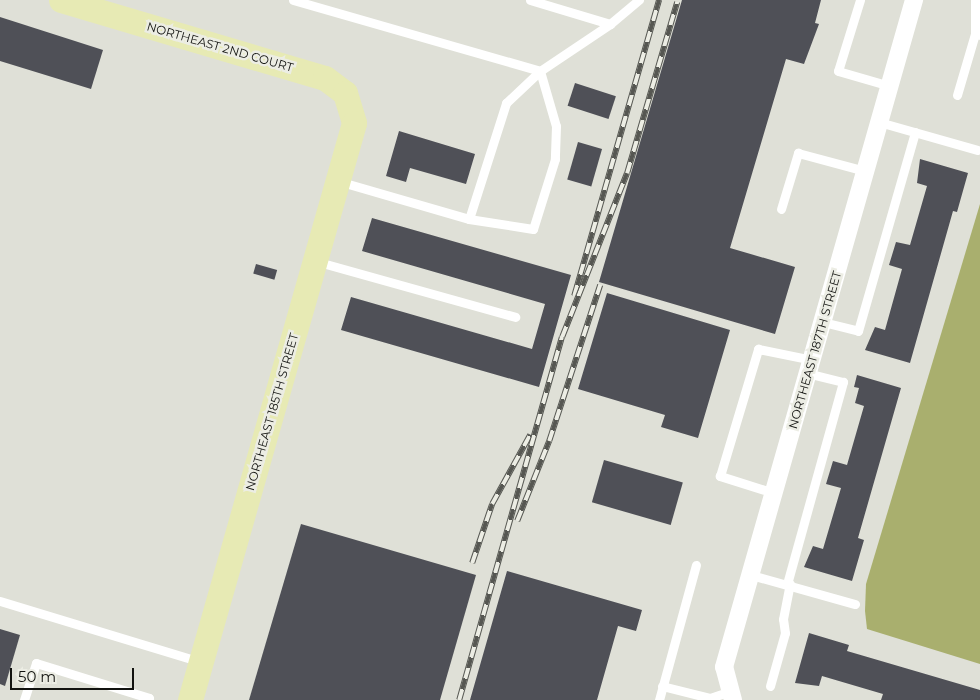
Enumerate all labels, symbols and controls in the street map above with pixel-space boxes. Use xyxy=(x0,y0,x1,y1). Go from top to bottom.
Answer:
street label: NORTHEAST 2ND COURT xyxy=(145,19,295,75)
street label: NORTHEAST 187TH STREET xyxy=(786,269,844,431)
street label: NORTHEAST 185TH STREET xyxy=(243,332,301,492)
scale bar xyxy=(12,658,136,690)
text: 50 m xyxy=(18,667,56,686)

